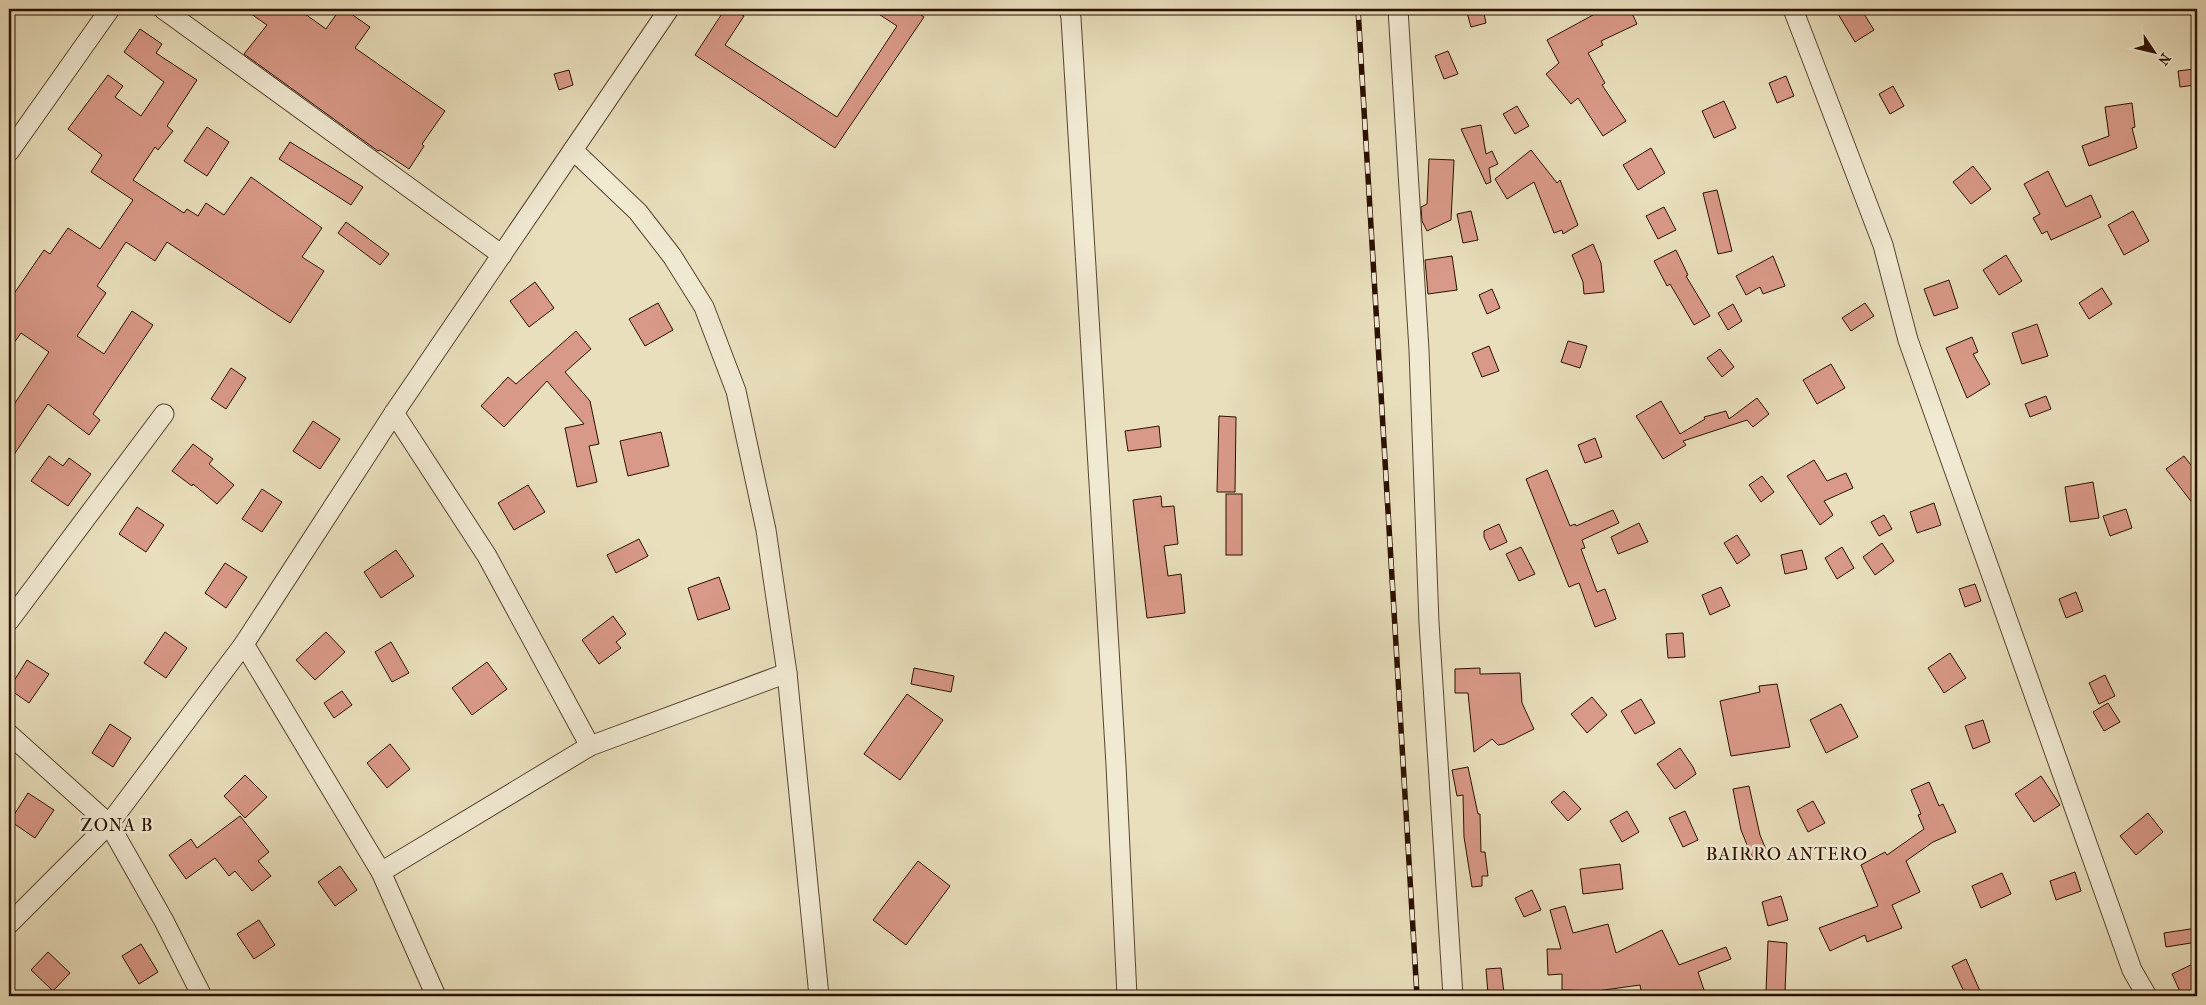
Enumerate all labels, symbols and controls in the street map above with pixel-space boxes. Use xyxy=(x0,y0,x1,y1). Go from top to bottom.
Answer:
north arrow xyxy=(2128,28,2178,78)
text: N xyxy=(2154,50,2174,69)
district label: ZONA B xyxy=(81,815,153,836)
district label: BAIRRO ANTERO xyxy=(1706,844,1868,865)

